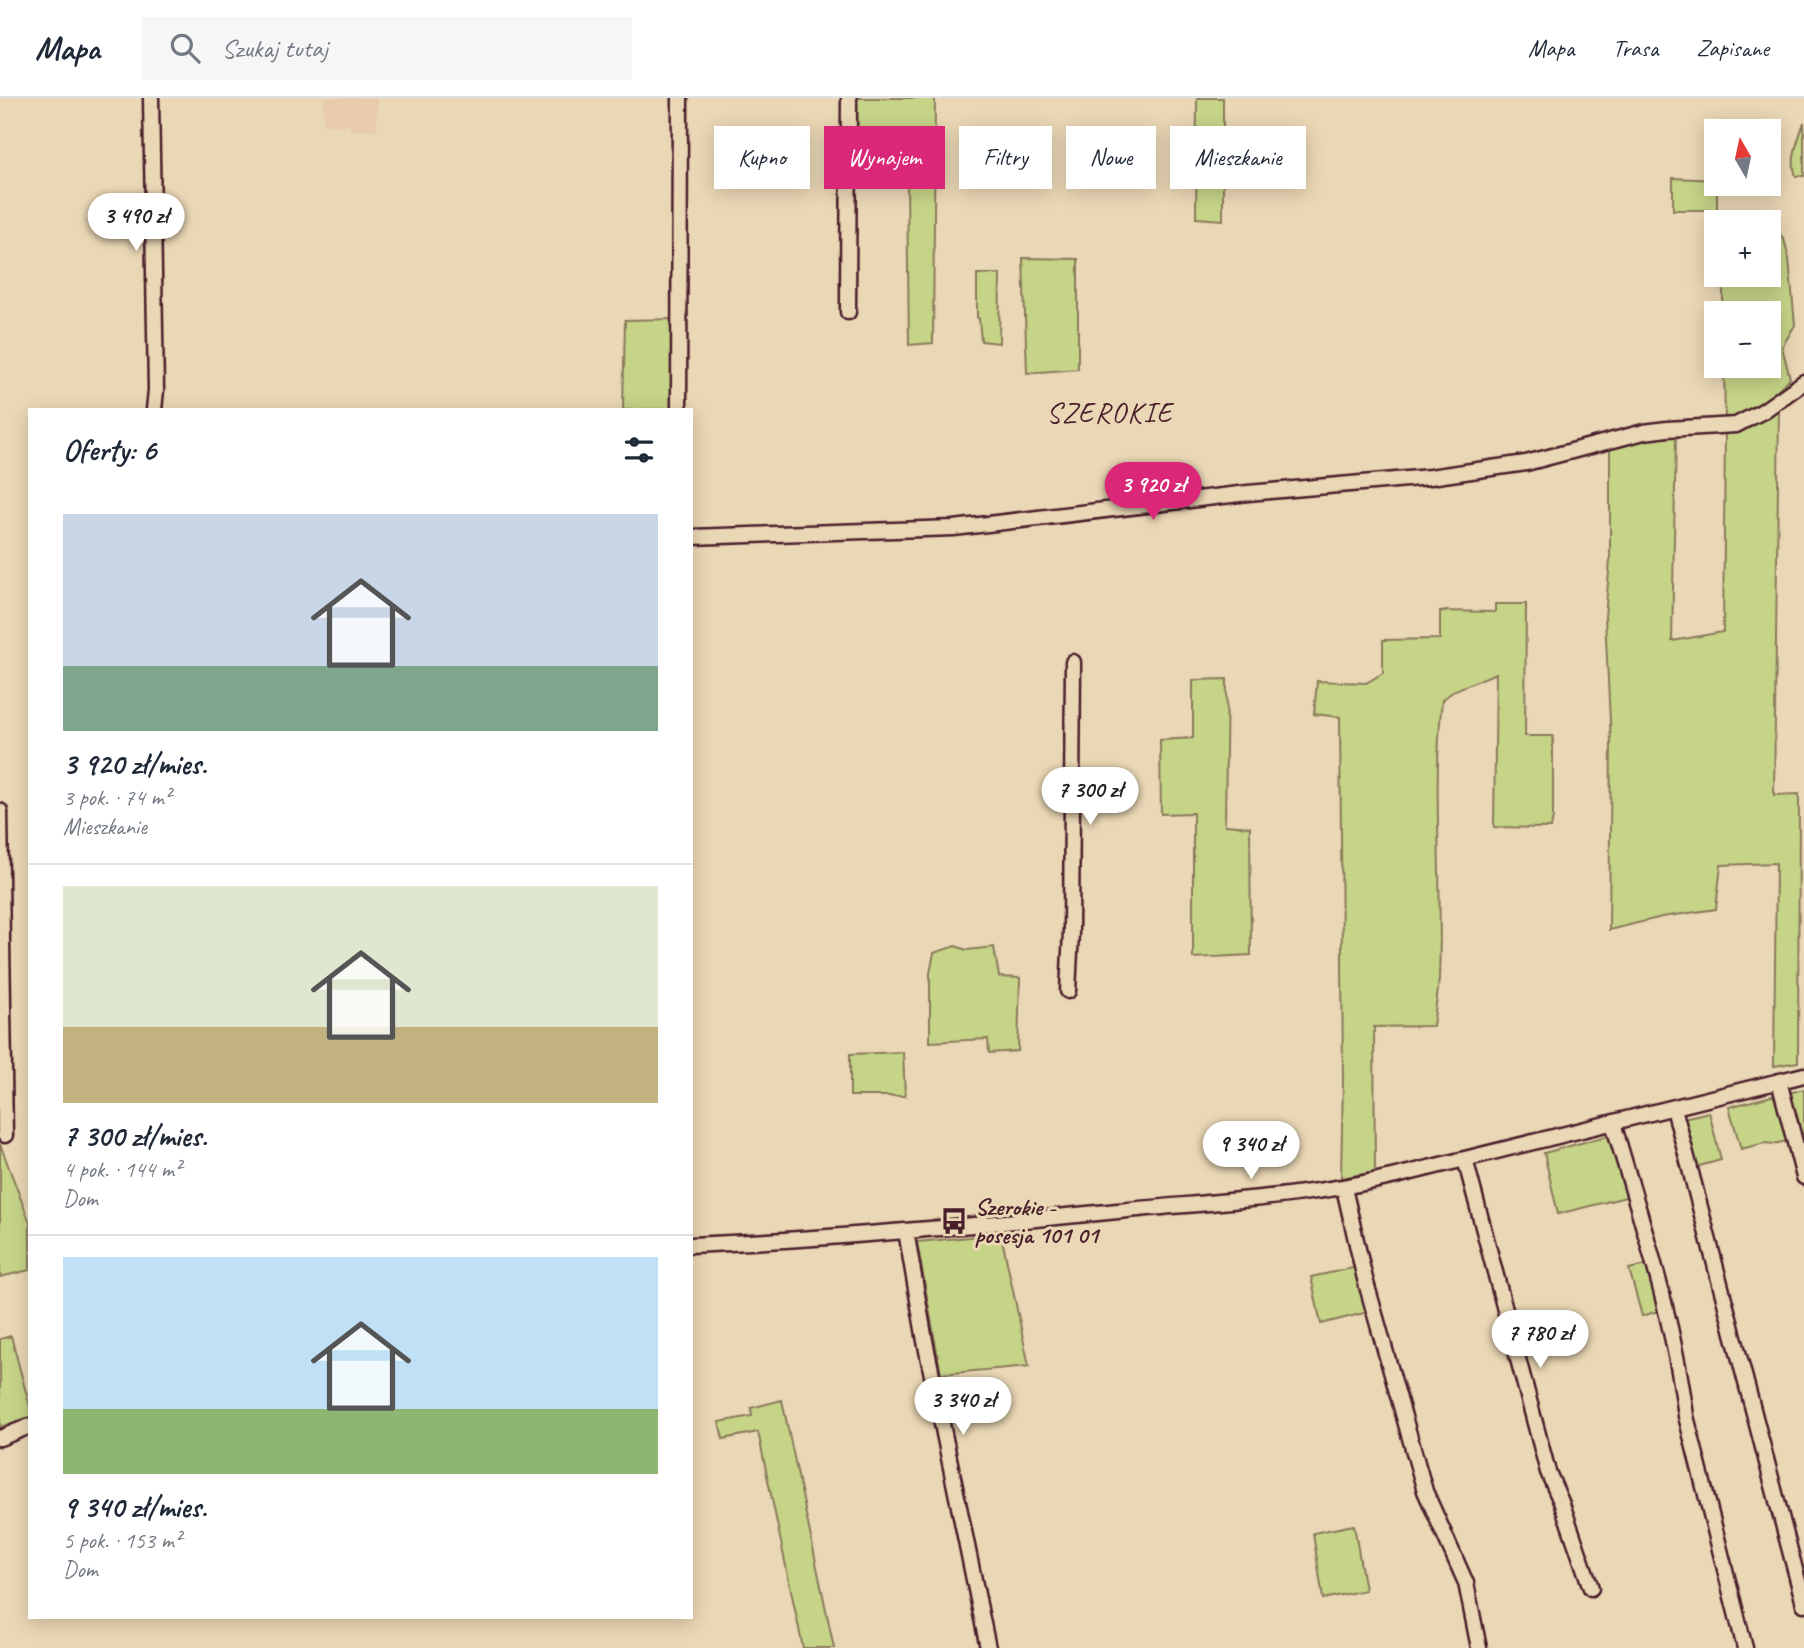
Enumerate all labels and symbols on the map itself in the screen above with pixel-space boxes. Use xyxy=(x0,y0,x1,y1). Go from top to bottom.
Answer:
north arrow xyxy=(1704,119,1782,196)
pin: 3 490 zł xyxy=(64,194,208,253)
district label: SZEROKIE xyxy=(1047,395,1175,430)
pin: 3 920 zł xyxy=(1081,462,1225,522)
pin: 7 300 zł xyxy=(1018,768,1162,827)
pin: 9 340 zł xyxy=(1179,1122,1323,1181)
place label: Szerokie - posesja 101 01 xyxy=(975,1192,1102,1250)
bus stop icon: Szerokie - posesja 101 01 xyxy=(939,1206,969,1236)
pin: 7 780 zł xyxy=(1468,1310,1612,1370)
pin: 3 340 zł xyxy=(891,1378,1035,1437)

